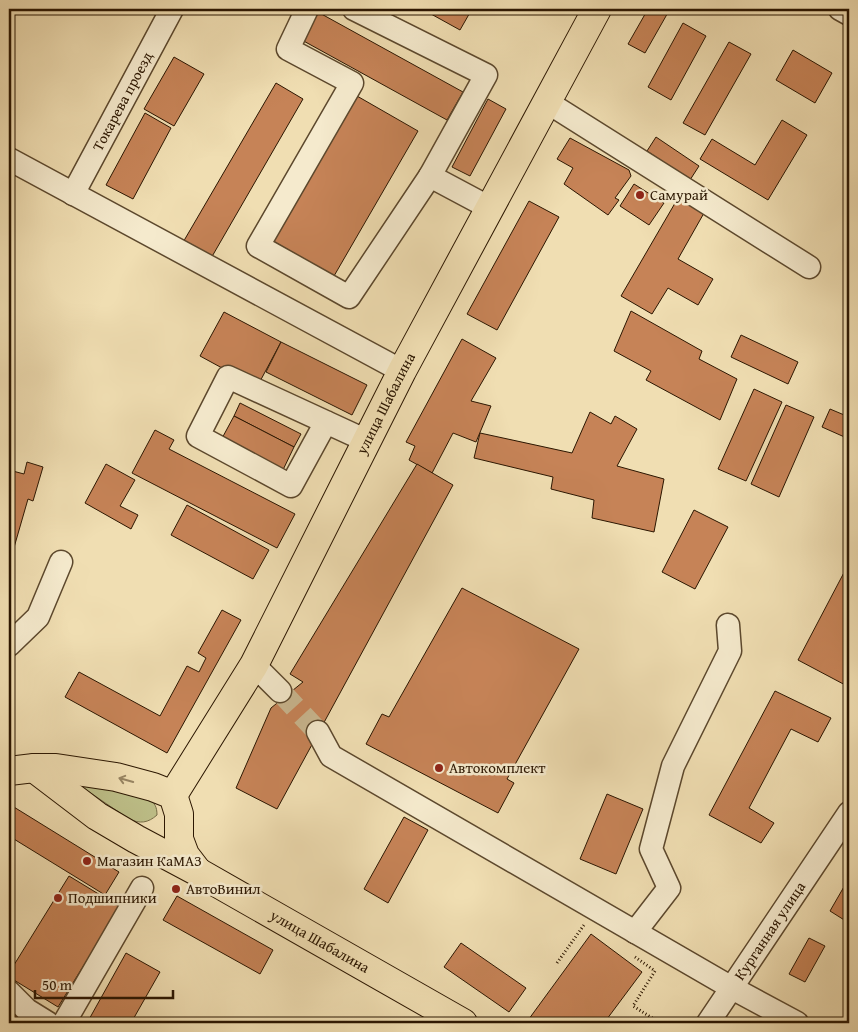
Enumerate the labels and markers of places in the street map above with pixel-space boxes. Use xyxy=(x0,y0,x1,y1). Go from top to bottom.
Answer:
place label: Самурай xyxy=(650,184,708,205)
marker: Самурай xyxy=(634,189,646,201)
place label: Автокомплект xyxy=(449,757,546,778)
marker: Автокомплект xyxy=(433,762,445,774)
place label: Магазин КаМАЗ xyxy=(97,850,202,871)
marker: Магазин КаМАЗ xyxy=(81,855,93,867)
place label: АвтоВинил xyxy=(186,878,261,899)
marker: АвтоВинил xyxy=(170,883,182,895)
place label: Подшипники xyxy=(68,887,157,908)
marker: Подшипники xyxy=(52,892,64,904)

